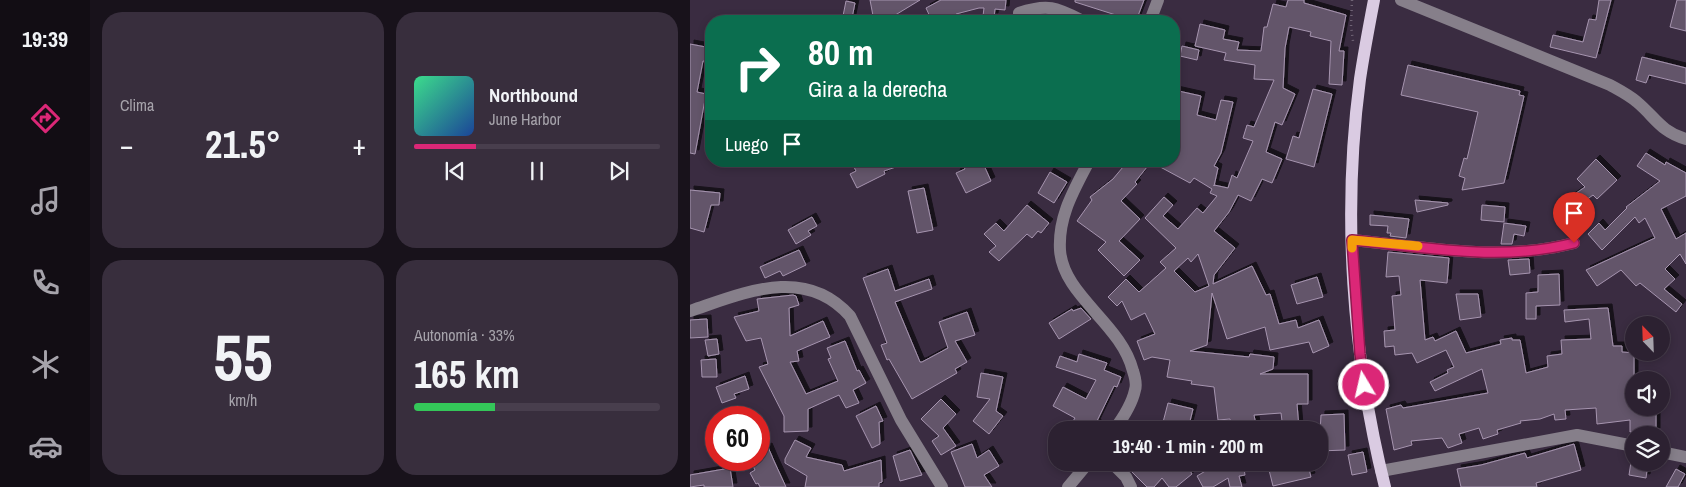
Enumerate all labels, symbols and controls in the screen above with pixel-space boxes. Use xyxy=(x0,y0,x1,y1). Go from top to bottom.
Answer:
text: 19:39 xyxy=(22,24,68,54)
text: 80 m xyxy=(808,29,873,76)
icon: right xyxy=(725,35,790,100)
text: Gira a la derecha xyxy=(808,74,947,104)
text: Northbound xyxy=(489,82,578,108)
text: Clima xyxy=(120,94,154,116)
icon: directions xyxy=(28,101,63,136)
text: June Harbor xyxy=(489,108,561,130)
text: 21.5° xyxy=(205,119,281,170)
text: − xyxy=(120,126,133,164)
text: + xyxy=(353,126,366,164)
icon: arrive xyxy=(778,130,806,158)
text: Luego xyxy=(725,131,768,157)
icon: previous xyxy=(441,157,469,185)
icon: pause xyxy=(523,157,551,185)
icon: next xyxy=(605,157,633,185)
icon: music xyxy=(28,183,63,218)
pin xyxy=(1553,192,1595,243)
icon: arrive xyxy=(1560,199,1588,227)
icon: phone xyxy=(28,265,63,300)
text: 55 xyxy=(213,313,273,400)
north arrow xyxy=(1625,316,1670,361)
map controls xyxy=(1625,316,1670,471)
text: Autonomía · 33% xyxy=(414,324,515,346)
icon: climate xyxy=(28,347,63,382)
text: 165 km xyxy=(414,349,520,400)
position arrow xyxy=(1337,358,1389,410)
button: sound xyxy=(1625,371,1670,416)
text: km/h xyxy=(229,389,257,411)
speed limit sign: 60 xyxy=(705,406,770,471)
button: layers xyxy=(1625,426,1670,471)
icon: car xyxy=(28,429,63,464)
text: 19:40 · 1 min · 200 m xyxy=(1113,433,1263,459)

